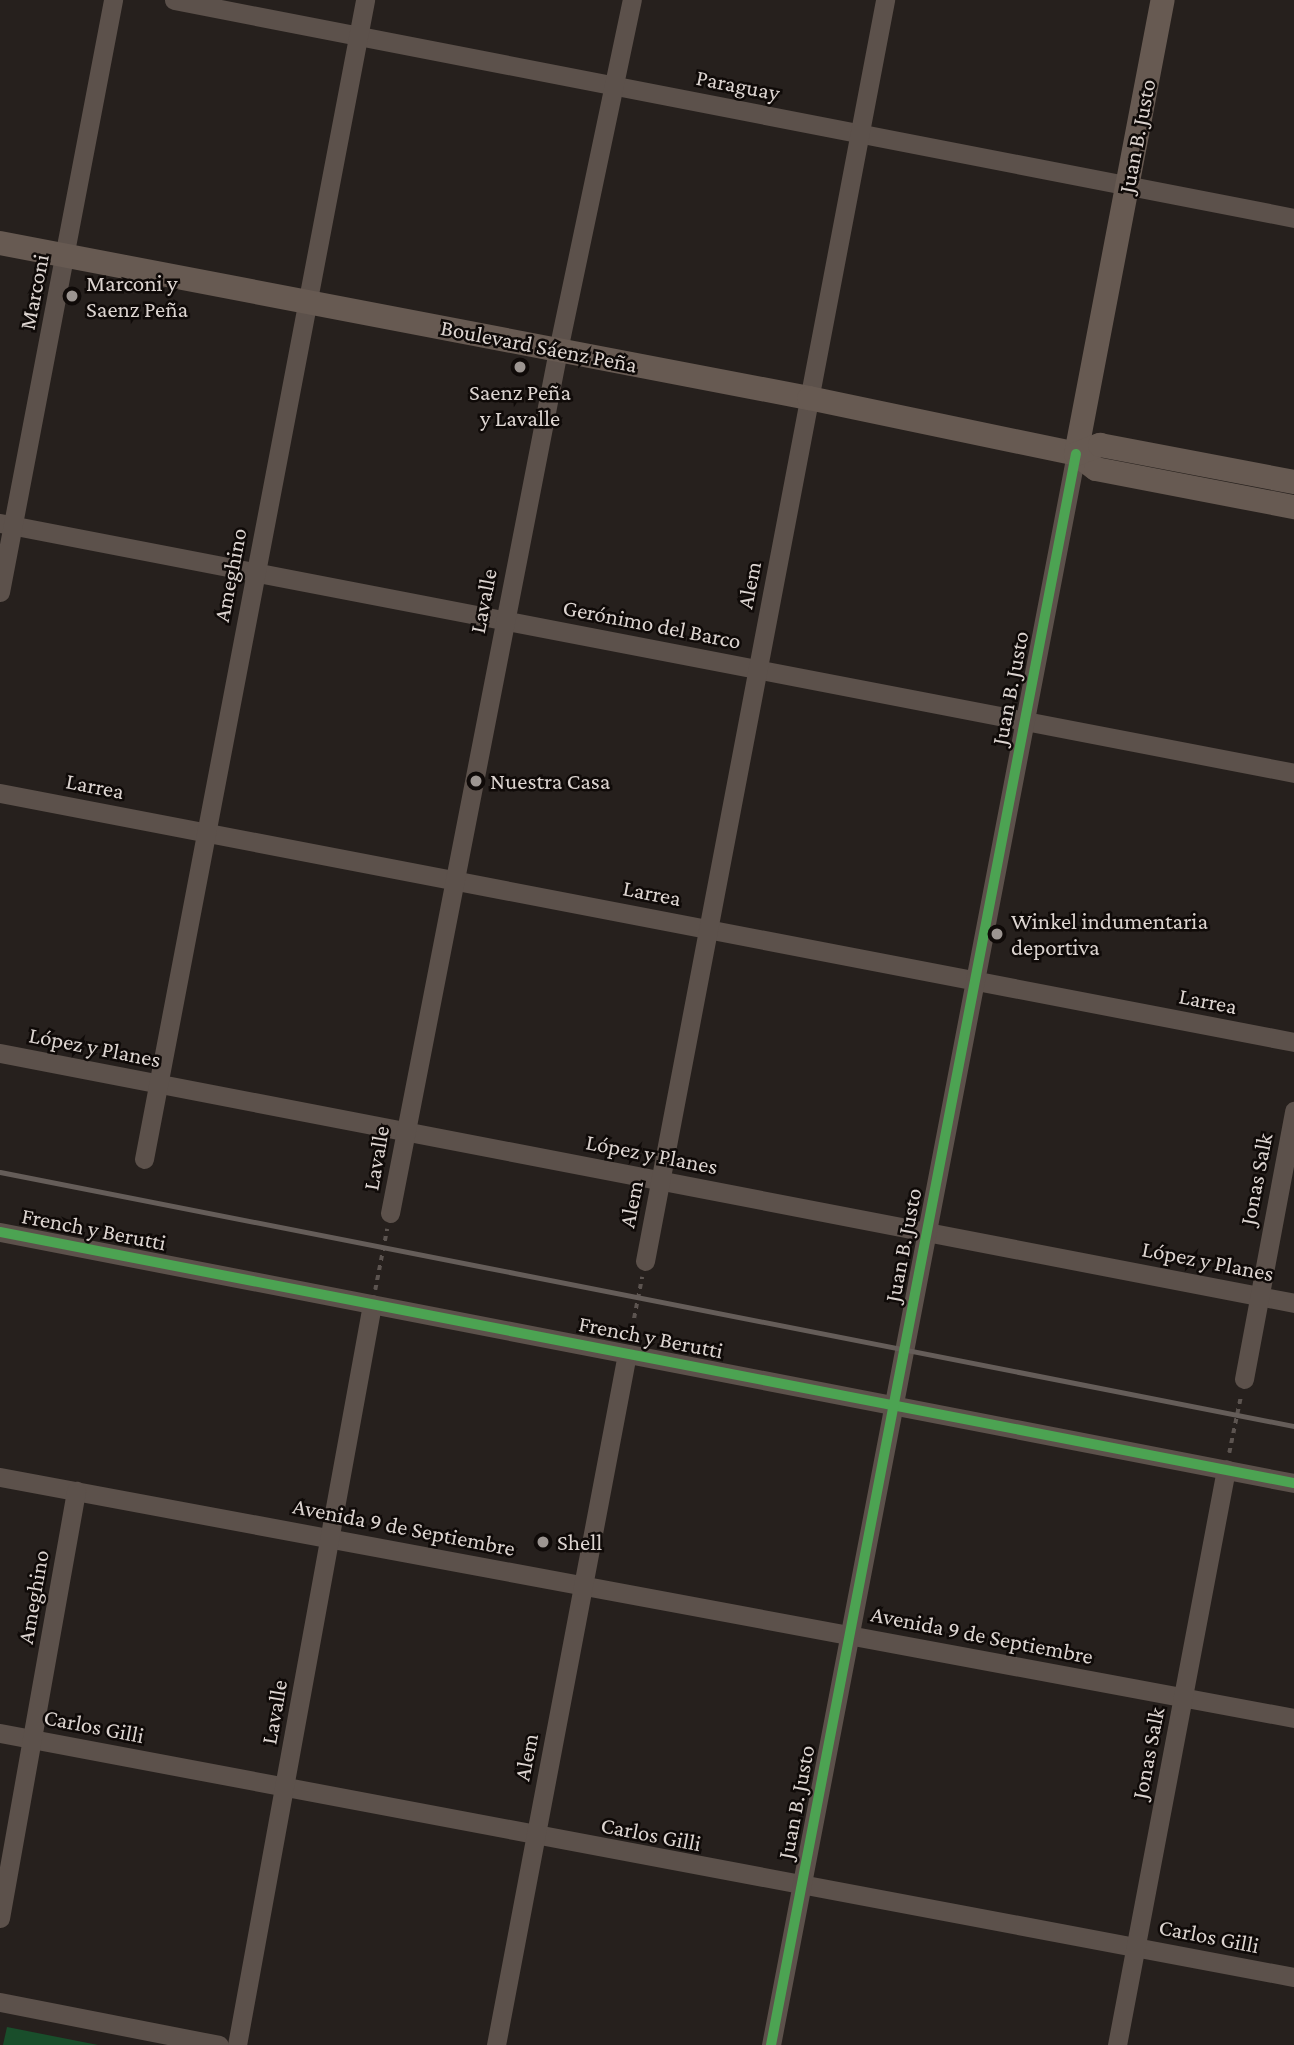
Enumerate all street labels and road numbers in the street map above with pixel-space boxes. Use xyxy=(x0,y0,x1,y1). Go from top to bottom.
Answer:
street label: Paraguay xyxy=(694,63,782,107)
street label: Juan B. Justo xyxy=(1112,77,1162,195)
street label: Marconi xyxy=(13,252,55,332)
street label: Boulevard Sáenz Peña xyxy=(438,313,640,379)
street label: Ameghino xyxy=(207,526,253,624)
street label: Alem xyxy=(731,559,767,611)
street label: Lavalle xyxy=(463,566,503,636)
street label: Gerónimo del Barco xyxy=(561,593,743,655)
street label: Juan B. Justo xyxy=(985,629,1035,747)
street label: Larrea xyxy=(64,767,126,805)
street label: Larrea xyxy=(621,874,683,912)
street label: Larrea xyxy=(1177,982,1239,1020)
street label: López y Planes xyxy=(27,1021,163,1073)
street label: Lavalle xyxy=(357,1123,395,1193)
street label: López y Planes xyxy=(584,1128,720,1180)
street label: Jonas Salk xyxy=(1234,1131,1278,1227)
street label: Alem xyxy=(613,1178,649,1230)
street label: Juan B. Justo xyxy=(878,1186,928,1304)
street label: French y Berutti xyxy=(19,1201,169,1257)
street label: López y Planes xyxy=(1140,1235,1276,1287)
street label: French y Berutti xyxy=(576,1309,726,1365)
street label: Avenida 9 de Septiembre xyxy=(291,1492,517,1562)
street label: Ameghino xyxy=(11,1548,55,1646)
street label: Avenida 9 de Septiembre xyxy=(869,1600,1095,1670)
street label: Lavalle xyxy=(255,1677,293,1747)
street label: Carlos Gilli xyxy=(42,1703,146,1749)
street label: Jonas Salk xyxy=(1126,1705,1170,1801)
street label: Alem xyxy=(508,1731,544,1783)
street label: Juan B. Justo xyxy=(771,1743,821,1861)
street label: Carlos Gilli xyxy=(599,1811,703,1857)
street label: Carlos Gilli xyxy=(1157,1913,1261,1959)

